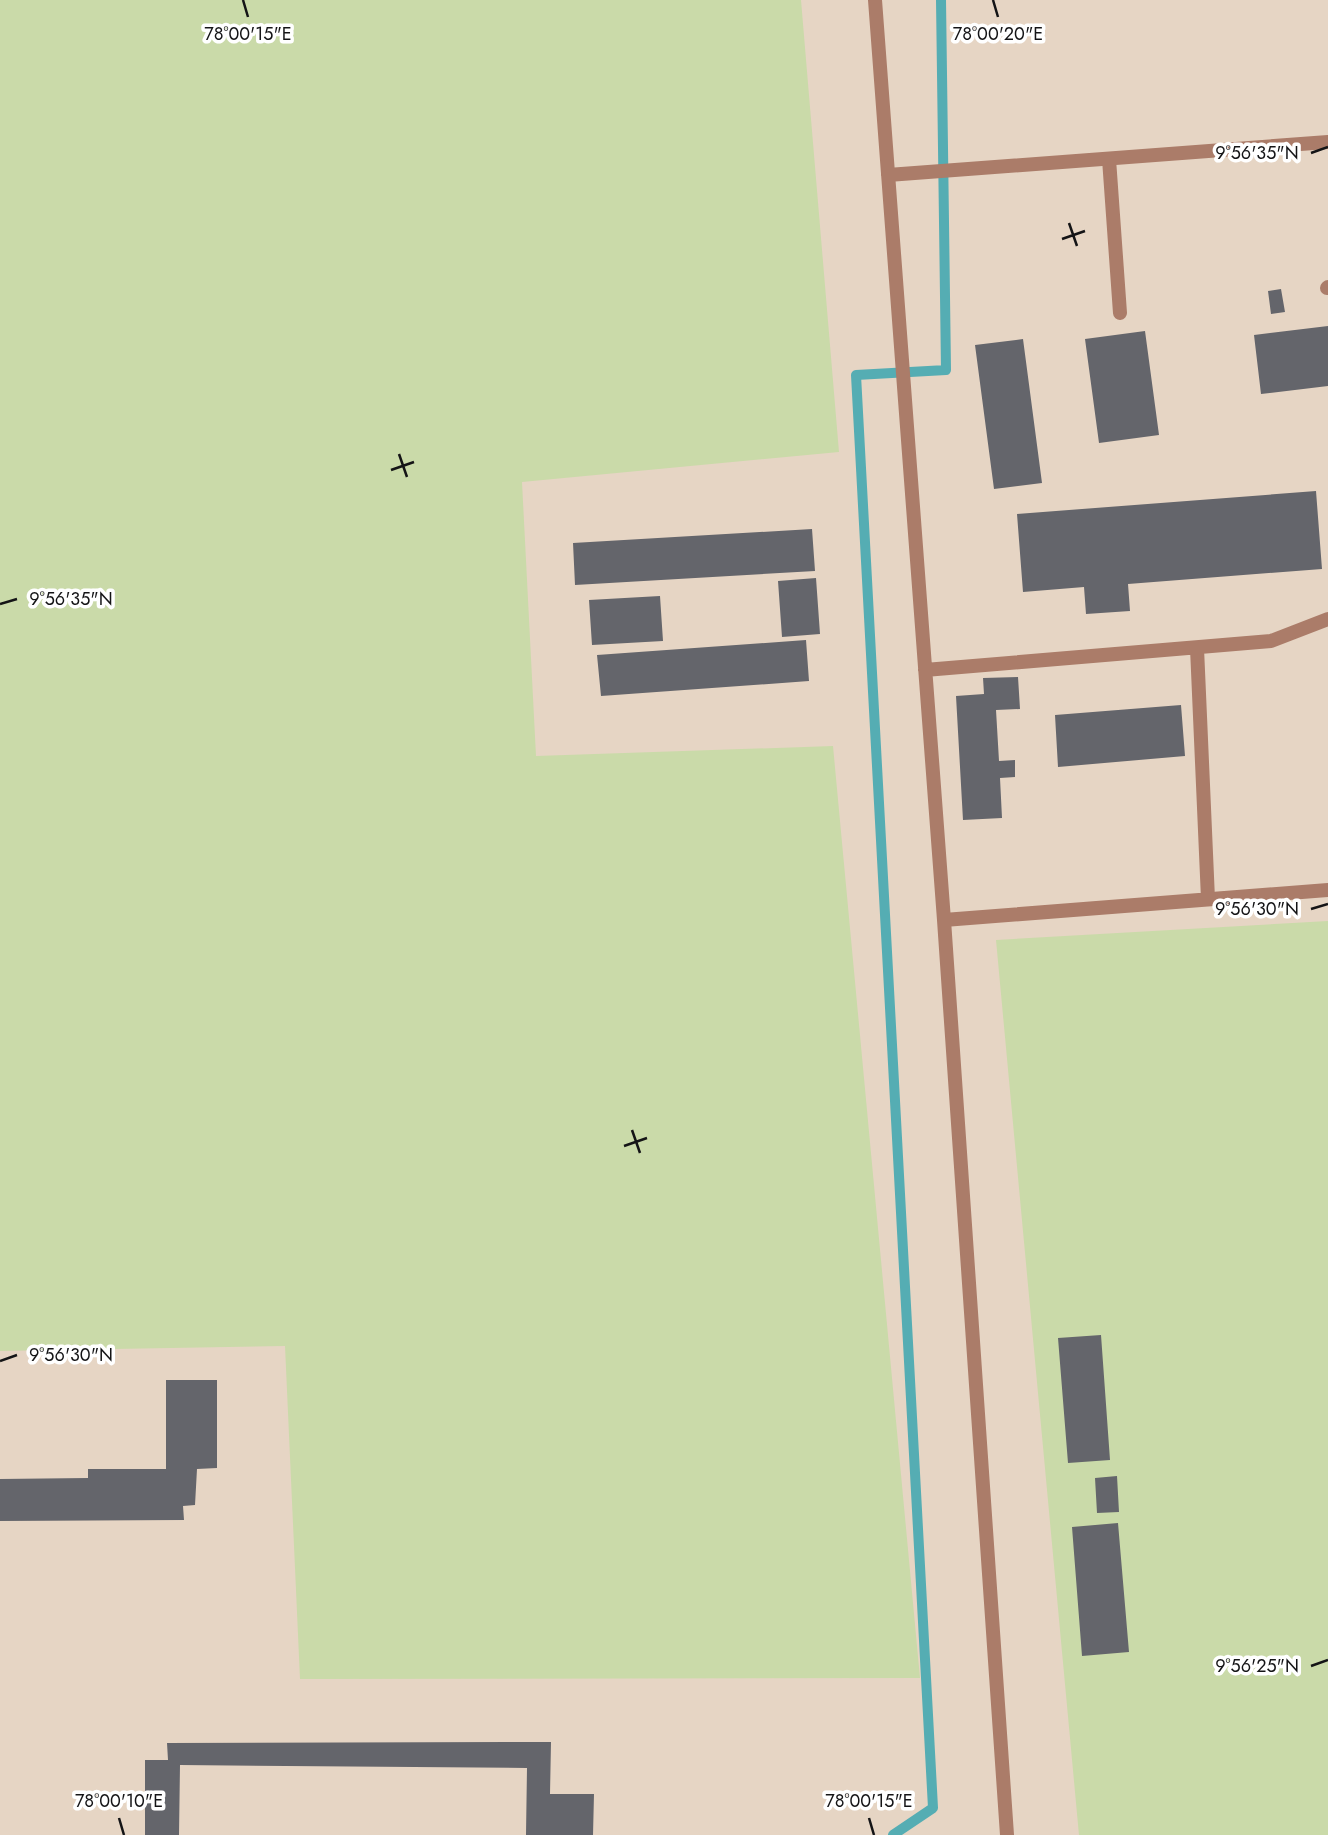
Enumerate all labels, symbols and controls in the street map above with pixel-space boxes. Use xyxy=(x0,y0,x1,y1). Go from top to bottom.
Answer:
text: 78°00'15"E xyxy=(204,21,292,47)
text: 78°00'20"E xyxy=(953,21,1043,47)
text: 9°56'35"N xyxy=(1215,140,1299,166)
text: 9°56'35"N xyxy=(29,586,113,612)
text: 9°56'30"N xyxy=(1215,896,1299,922)
text: 9°56'30"N xyxy=(29,1342,113,1368)
text: 9°56'25"N xyxy=(1215,1653,1299,1679)
text: 78°00'10"E xyxy=(75,1788,163,1814)
text: 78°00'15"E xyxy=(825,1788,913,1814)

